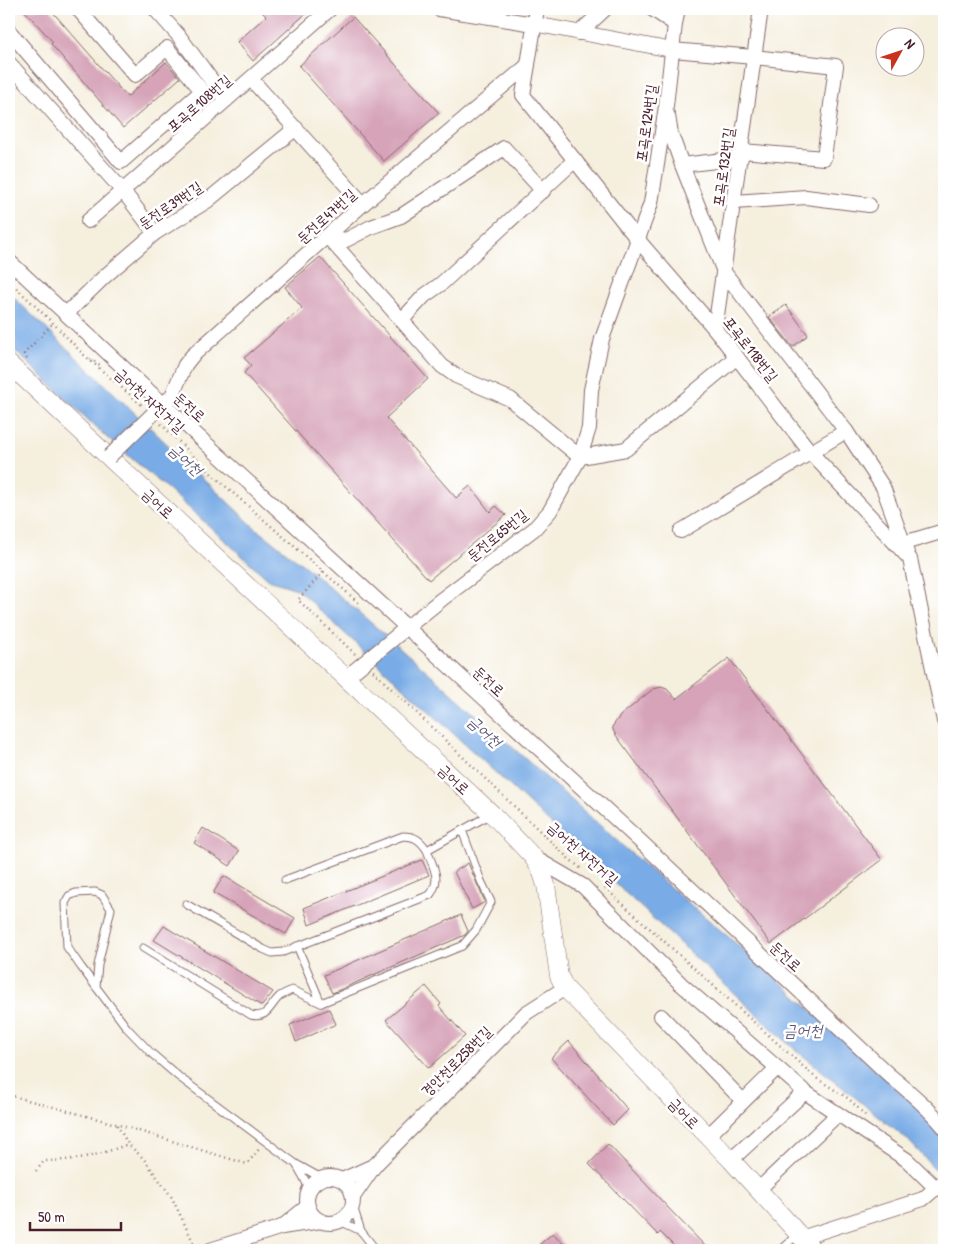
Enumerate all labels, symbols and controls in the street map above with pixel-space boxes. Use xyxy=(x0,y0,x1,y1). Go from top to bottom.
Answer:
north arrow xyxy=(876,28,926,78)
text: N xyxy=(901,34,920,53)
street label: 포곡로108번길 xyxy=(162,69,236,137)
street label: 포곡로124번길 xyxy=(630,83,662,163)
street label: 포곡로132번길 xyxy=(707,126,739,208)
street label: 둔전로39번길 xyxy=(134,176,206,234)
street label: 둔전로47번길 xyxy=(292,184,360,248)
street label: 포곡로118번길 xyxy=(719,312,783,386)
street label: 금어천 자전거길 xyxy=(110,363,190,437)
street label: 둔전로 xyxy=(170,387,210,427)
water label: 금어천 xyxy=(164,438,209,482)
street label: 금어로 xyxy=(138,483,178,523)
street label: 둔전로65번길 xyxy=(462,504,532,566)
street label: 둔전로 xyxy=(469,661,509,701)
water label: 금어천 xyxy=(463,710,508,754)
street label: 금어로 xyxy=(434,759,474,799)
street label: 금어천 자전거길 xyxy=(543,816,623,890)
street label: 둔전로 xyxy=(766,936,806,976)
water label: 금어천 xyxy=(784,1019,824,1041)
street label: 경안천로258번길 xyxy=(416,1021,496,1101)
street label: 금어로 xyxy=(664,1093,704,1133)
scale bar xyxy=(30,1199,121,1231)
text: 50 m xyxy=(38,1206,65,1227)

